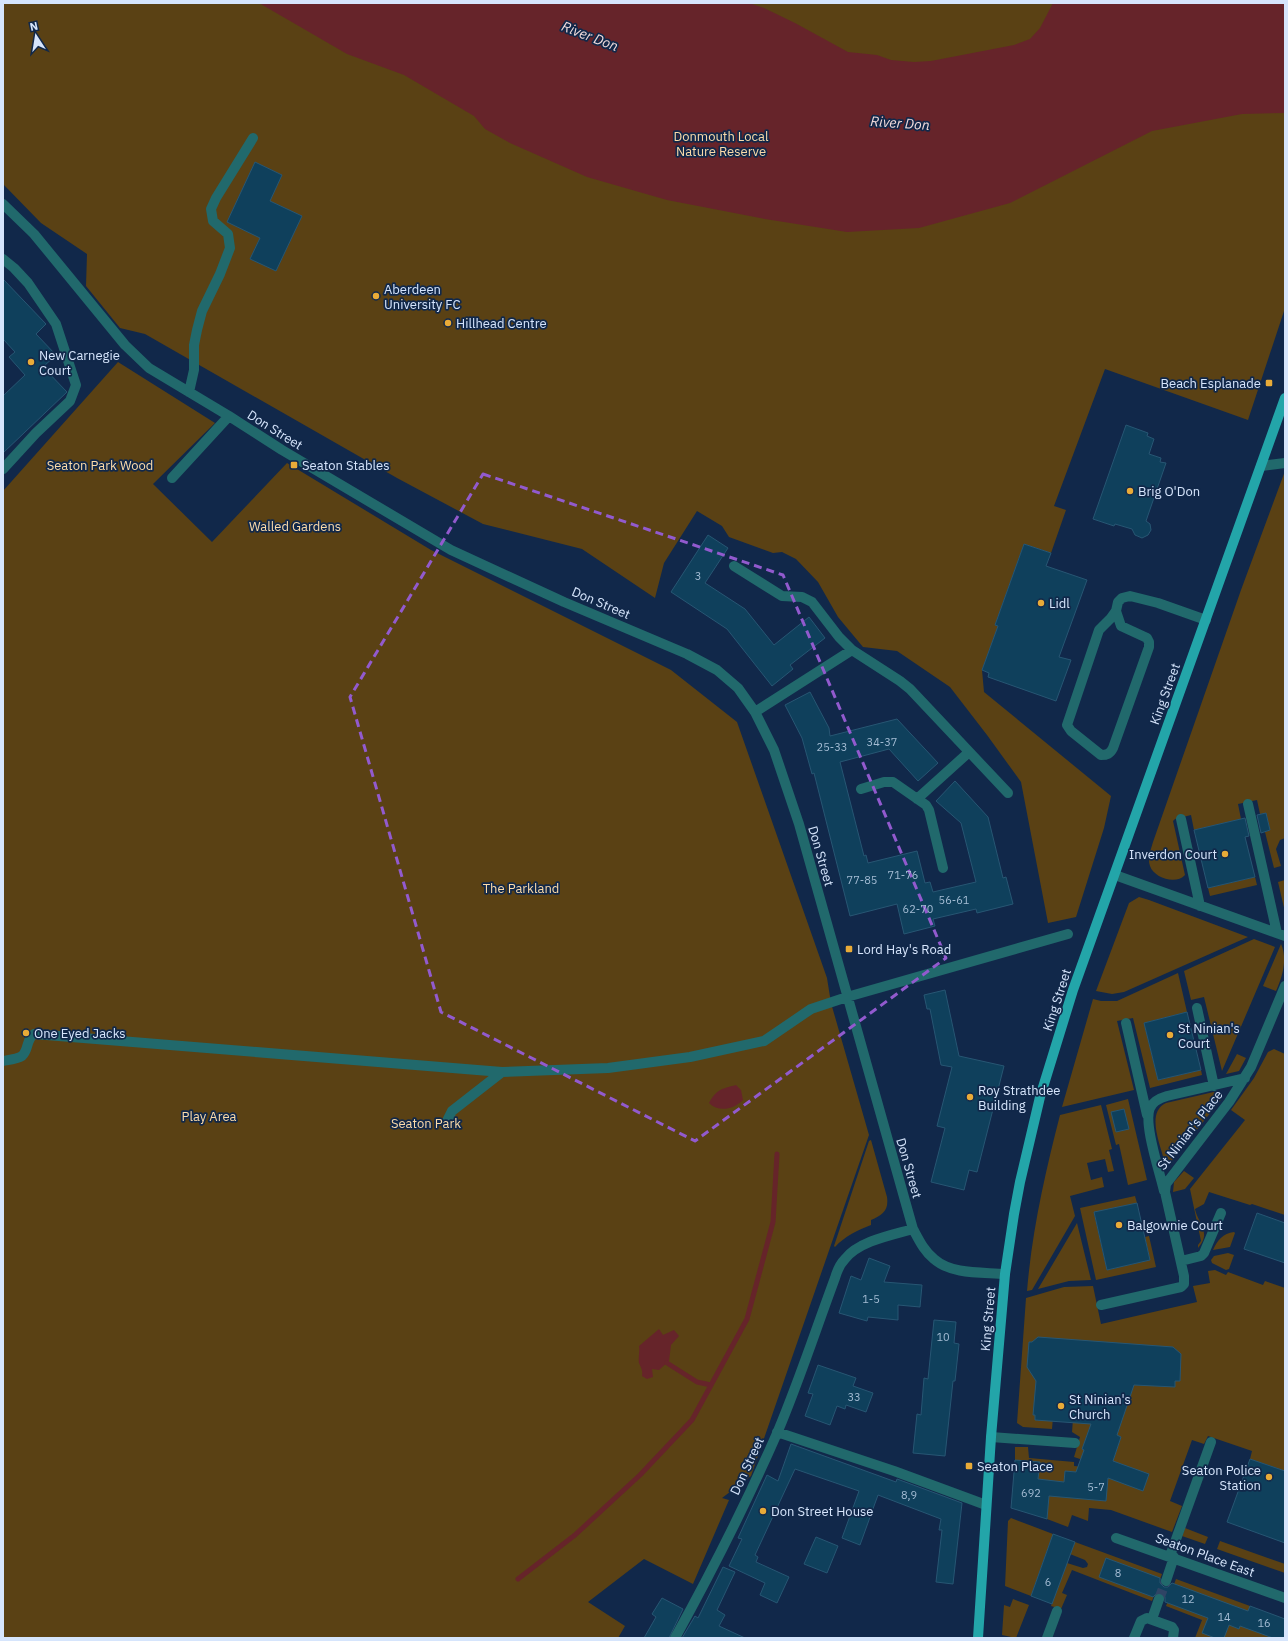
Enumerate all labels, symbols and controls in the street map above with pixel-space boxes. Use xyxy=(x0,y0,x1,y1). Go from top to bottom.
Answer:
north arrow xyxy=(16,16,56,56)
water label: River Don xyxy=(559,17,621,55)
text: N xyxy=(29,19,39,34)
water label: River Don xyxy=(870,112,930,134)
park label: Donmouth Local Nature Reserve xyxy=(673,128,769,160)
place label: Aberdeen University FC xyxy=(384,281,460,313)
marker: Aberdeen University FC xyxy=(371,291,381,301)
place label: Hillhead Centre xyxy=(456,315,547,332)
marker: Hillhead Centre xyxy=(443,318,453,328)
place label: New Carnegie Court xyxy=(39,347,120,379)
marker: New Carnegie Court xyxy=(26,357,36,367)
place label: Beach Esplanade xyxy=(1161,375,1261,392)
marker: Beach Esplanade xyxy=(1264,378,1274,388)
street label: Don Street xyxy=(244,406,306,454)
park label: Seaton Park Wood xyxy=(47,457,153,474)
place label: Seaton Stables xyxy=(302,457,389,474)
marker: Seaton Stables xyxy=(289,460,299,470)
place label: Brig O'Don xyxy=(1138,483,1200,500)
marker: Brig O'Don xyxy=(1125,486,1135,496)
park label: Walled Gardens xyxy=(249,518,341,535)
house number: 3 xyxy=(695,569,701,583)
street label: Don Street xyxy=(569,583,633,623)
place label: Lidl xyxy=(1049,595,1070,612)
marker: Lidl xyxy=(1036,598,1046,608)
street label: King Street xyxy=(1146,661,1184,727)
house number: 34-37 xyxy=(867,735,897,749)
house number: 25-33 xyxy=(817,740,847,754)
street label: Don Street xyxy=(804,824,838,888)
place label: Inverdon Court xyxy=(1129,846,1217,863)
marker: Inverdon Court xyxy=(1220,849,1230,859)
house number: 71-76 xyxy=(888,868,918,882)
house number: 77-85 xyxy=(847,873,877,887)
park label: The Parkland xyxy=(483,880,559,897)
house number: 56-61 xyxy=(939,893,970,907)
house number: 62-70 xyxy=(903,902,933,916)
place label: Lord Hay's Road xyxy=(857,941,951,958)
marker: Lord Hay's Road xyxy=(844,944,854,954)
street label: King Street xyxy=(1039,967,1075,1033)
place label: St Ninian's Court xyxy=(1178,1020,1240,1052)
place label: One Eyed Jacks xyxy=(34,1025,126,1042)
marker: One Eyed Jacks xyxy=(21,1028,31,1038)
marker: St Ninian's Court xyxy=(1165,1030,1175,1040)
place label: Roy Strathdee Building xyxy=(978,1082,1060,1114)
street label: St Ninian's Place xyxy=(1153,1087,1227,1173)
marker: Roy Strathdee Building xyxy=(965,1092,975,1102)
park label: Play Area xyxy=(182,1108,237,1125)
park label: Seaton Park xyxy=(391,1115,461,1132)
street label: Don Street xyxy=(892,1136,926,1200)
place label: Balgownie Court xyxy=(1127,1217,1223,1234)
marker: Balgownie Court xyxy=(1114,1220,1124,1230)
street label: King Street xyxy=(977,1286,999,1352)
house number: 1-5 xyxy=(862,1292,880,1306)
house number: 10 xyxy=(936,1330,950,1344)
house number: 33 xyxy=(847,1390,861,1404)
place label: St Ninian's Church xyxy=(1069,1391,1131,1423)
marker: St Ninian's Church xyxy=(1056,1401,1066,1411)
street label: Don Street xyxy=(726,1434,768,1498)
place label: Seaton Place xyxy=(977,1458,1053,1475)
marker: Seaton Place xyxy=(964,1461,974,1471)
place label: Seaton Police Station xyxy=(1182,1462,1261,1494)
marker: Seaton Police Station xyxy=(1264,1472,1274,1482)
house number: 5-7 xyxy=(1087,1480,1105,1494)
house number: 692 xyxy=(1021,1486,1041,1500)
house number: 8,9 xyxy=(901,1488,917,1502)
place label: Don Street House xyxy=(771,1503,874,1520)
marker: Don Street House xyxy=(758,1506,768,1516)
street label: Seaton Place East xyxy=(1153,1529,1257,1581)
house number: 8 xyxy=(1115,1566,1121,1580)
house number: 6 xyxy=(1045,1575,1051,1589)
house number: 12 xyxy=(1181,1592,1195,1606)
house number: 14 xyxy=(1217,1610,1231,1624)
house number: 16 xyxy=(1257,1616,1271,1630)

